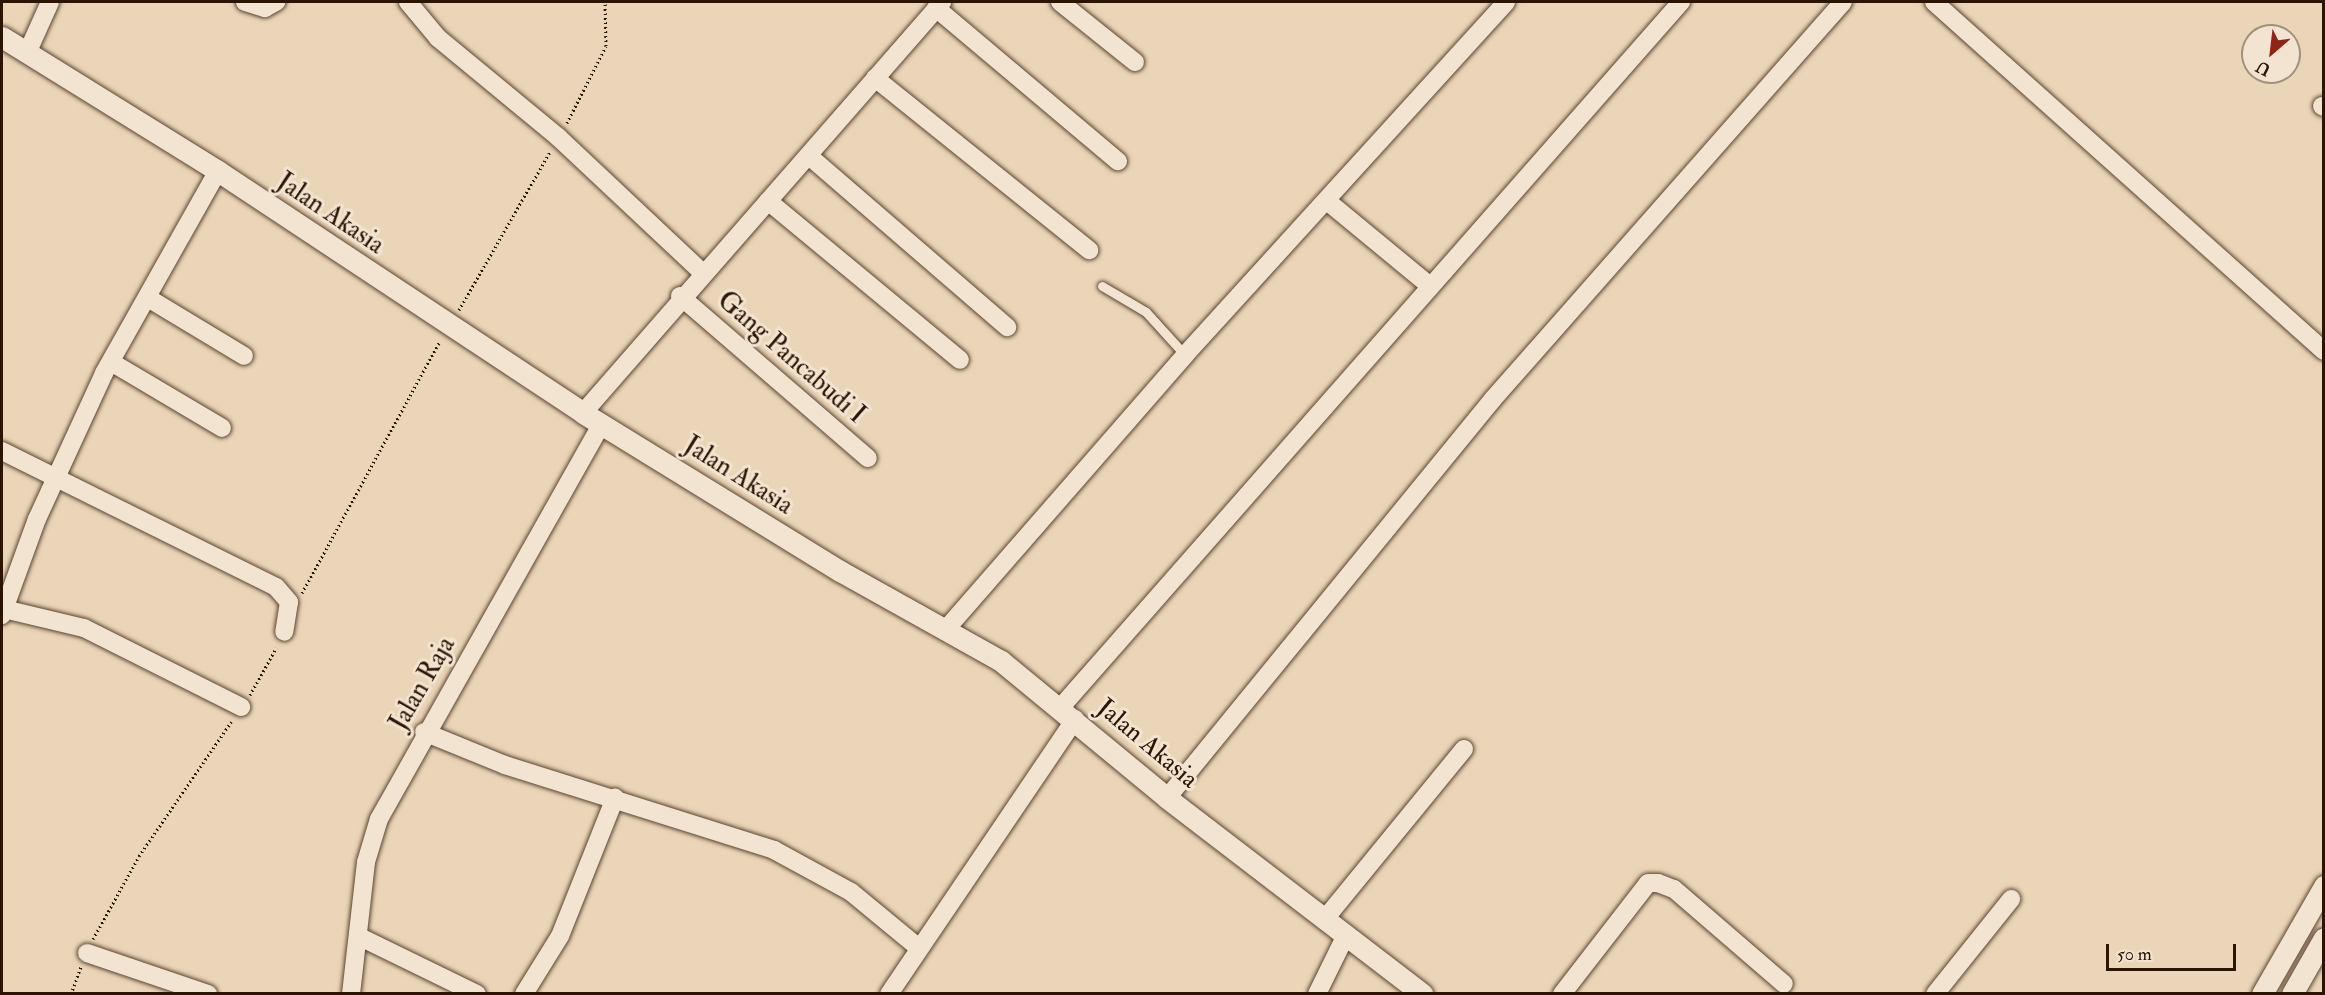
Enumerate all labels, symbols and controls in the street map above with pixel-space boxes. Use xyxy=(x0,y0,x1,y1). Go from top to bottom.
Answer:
north arrow xyxy=(2241,24,2301,84)
text: U xyxy=(2253,56,2274,80)
street label: Jalan Akasia xyxy=(270,167,390,261)
street label: Gang Pancabudi I xyxy=(711,285,871,431)
street label: Jalan Akasia xyxy=(678,430,798,522)
street label: Jalan Raja xyxy=(384,632,462,736)
street label: Jalan Akasia xyxy=(1090,693,1204,795)
scale bar xyxy=(2109,932,2240,970)
text: 50 m xyxy=(2117,943,2152,966)

